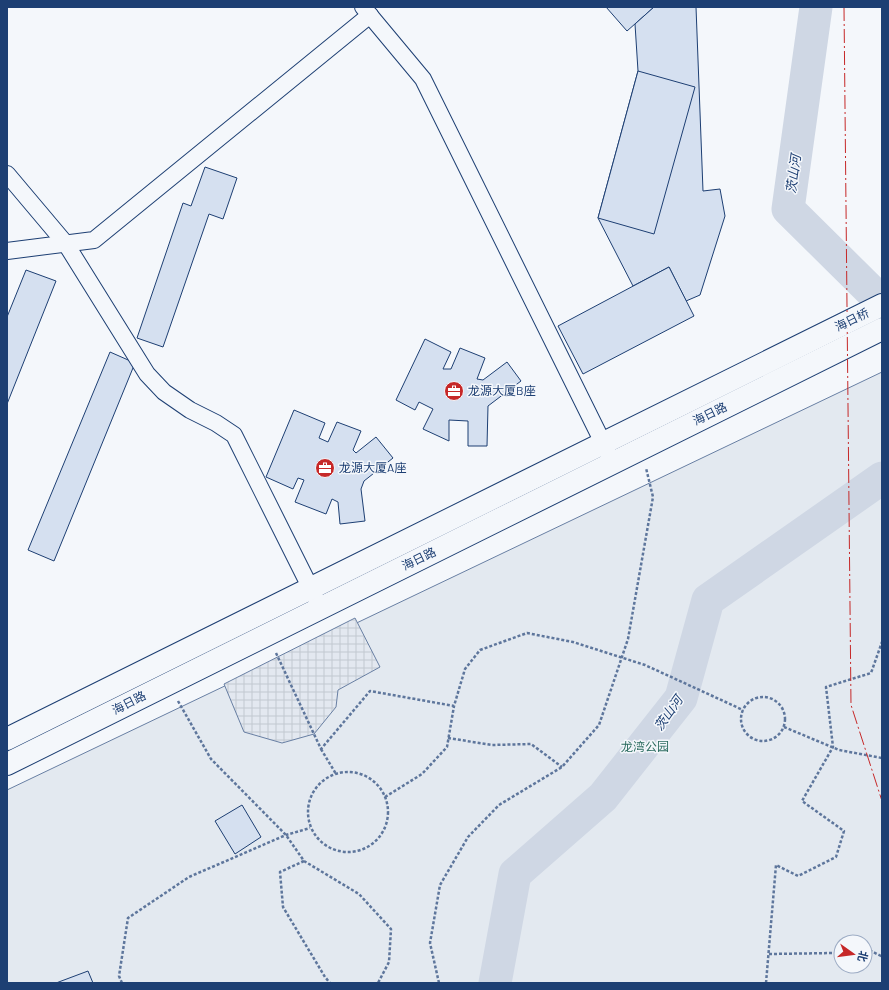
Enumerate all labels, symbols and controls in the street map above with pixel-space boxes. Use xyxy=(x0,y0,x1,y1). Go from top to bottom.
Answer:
water label: 茨山河 xyxy=(782,151,804,194)
street label: 海日桥 xyxy=(832,305,871,333)
office icon: 龙源大厦B座 xyxy=(443,380,465,402)
place label: 龙源大厦B座 xyxy=(468,383,536,397)
street label: 海日路 xyxy=(690,399,729,427)
office icon: 龙源大厦A座 xyxy=(314,457,336,479)
place label: 龙源大厦A座 xyxy=(339,460,406,474)
street label: 海日路 xyxy=(399,544,438,572)
street label: 海日路 xyxy=(109,688,148,717)
water label: 茨山河 xyxy=(650,690,687,734)
park label: 龙湾公园 xyxy=(621,739,669,753)
north arrow xyxy=(833,934,873,974)
text: 北 xyxy=(856,950,871,963)

